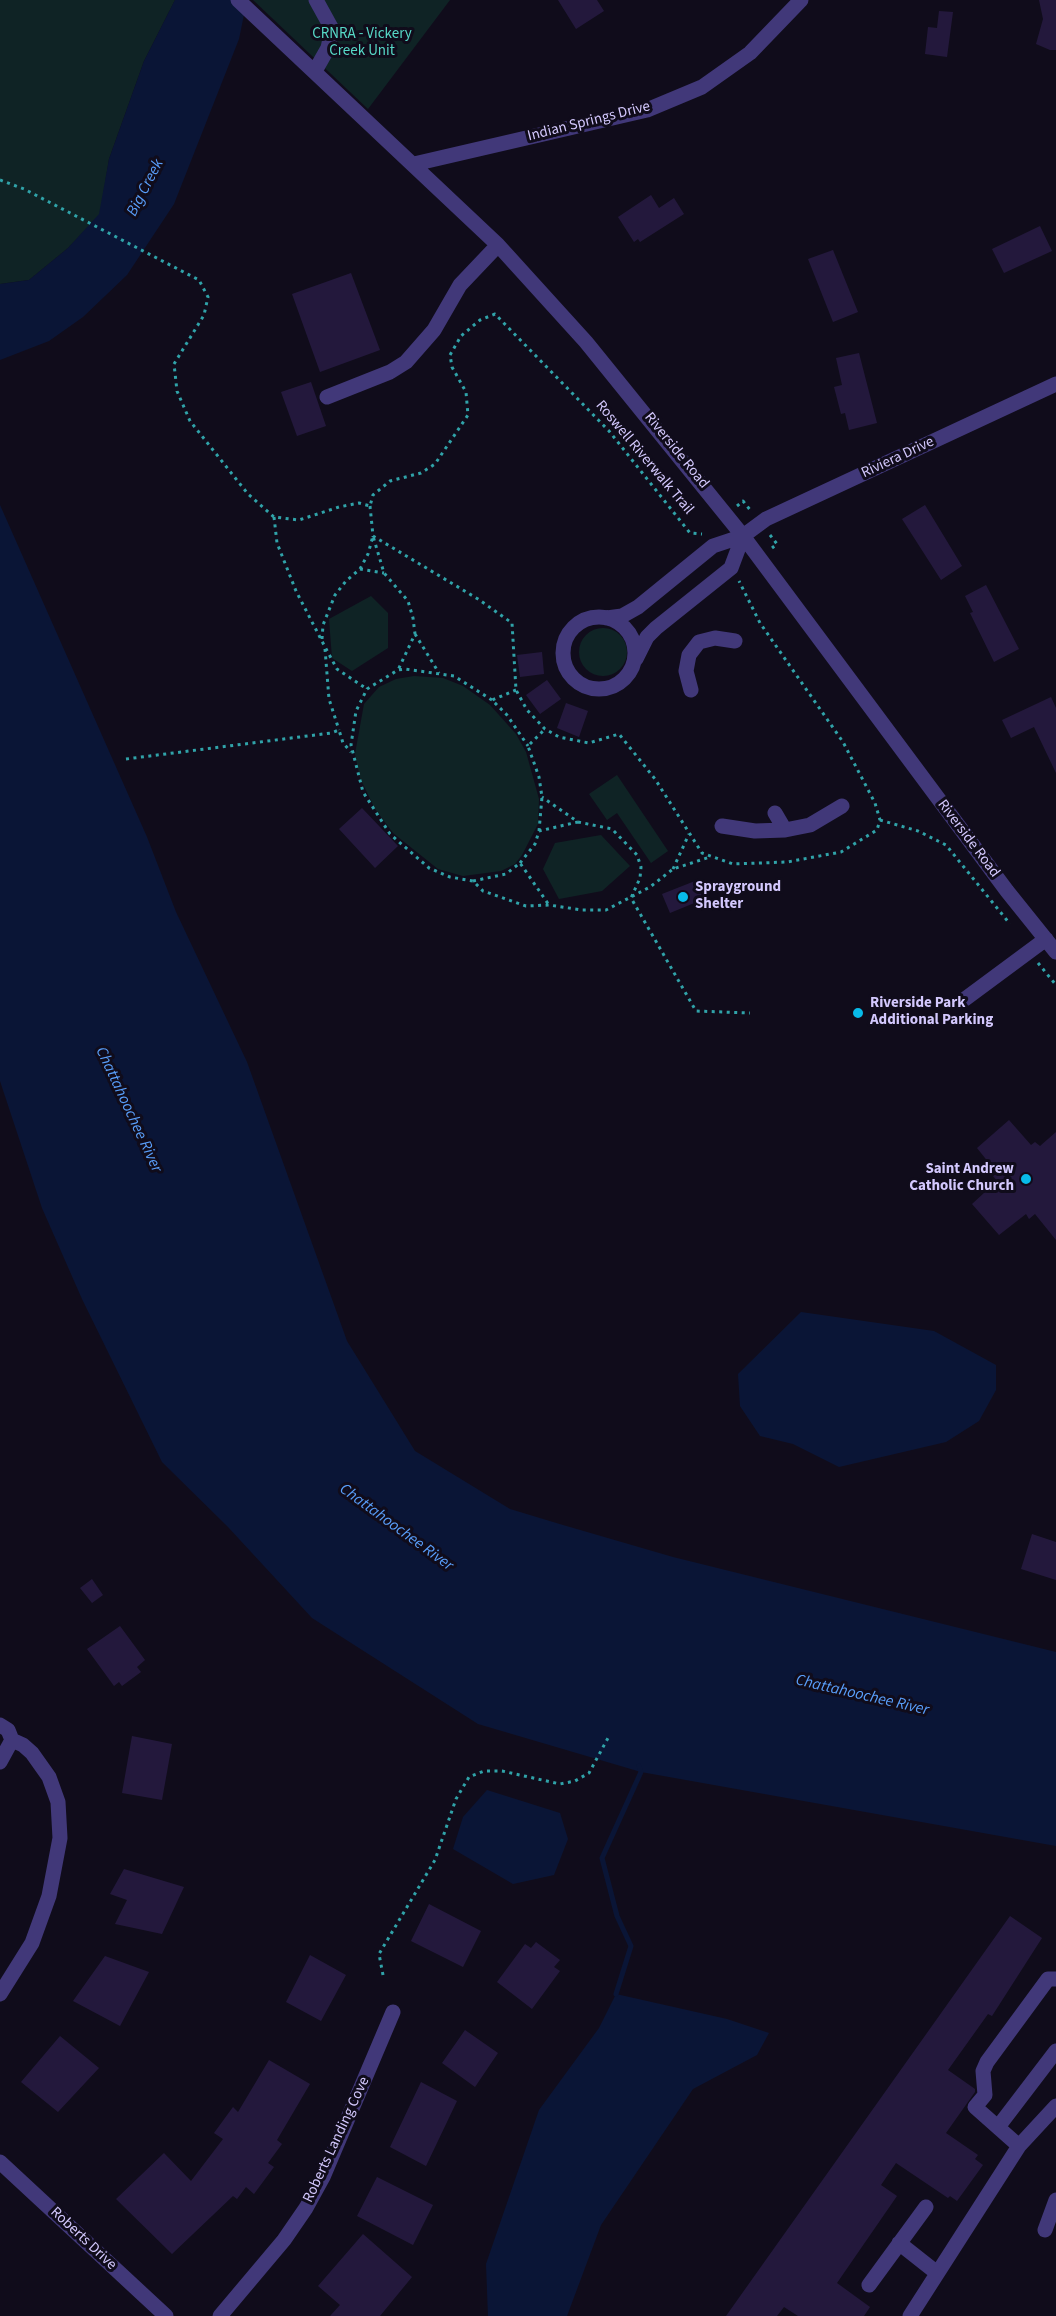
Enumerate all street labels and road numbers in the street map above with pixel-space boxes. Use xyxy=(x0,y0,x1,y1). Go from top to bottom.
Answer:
street label: Indian Springs Drive xyxy=(526,98,652,146)
street label: Roswell Riverwalk Trail xyxy=(591,397,697,519)
street label: Riverside Road xyxy=(640,409,712,493)
street label: Riviera Drive xyxy=(859,433,937,483)
street label: Riverside Road xyxy=(933,797,1003,881)
street label: Roberts Landing Cove xyxy=(300,2074,374,2206)
street label: Roberts Drive xyxy=(46,2204,120,2274)

